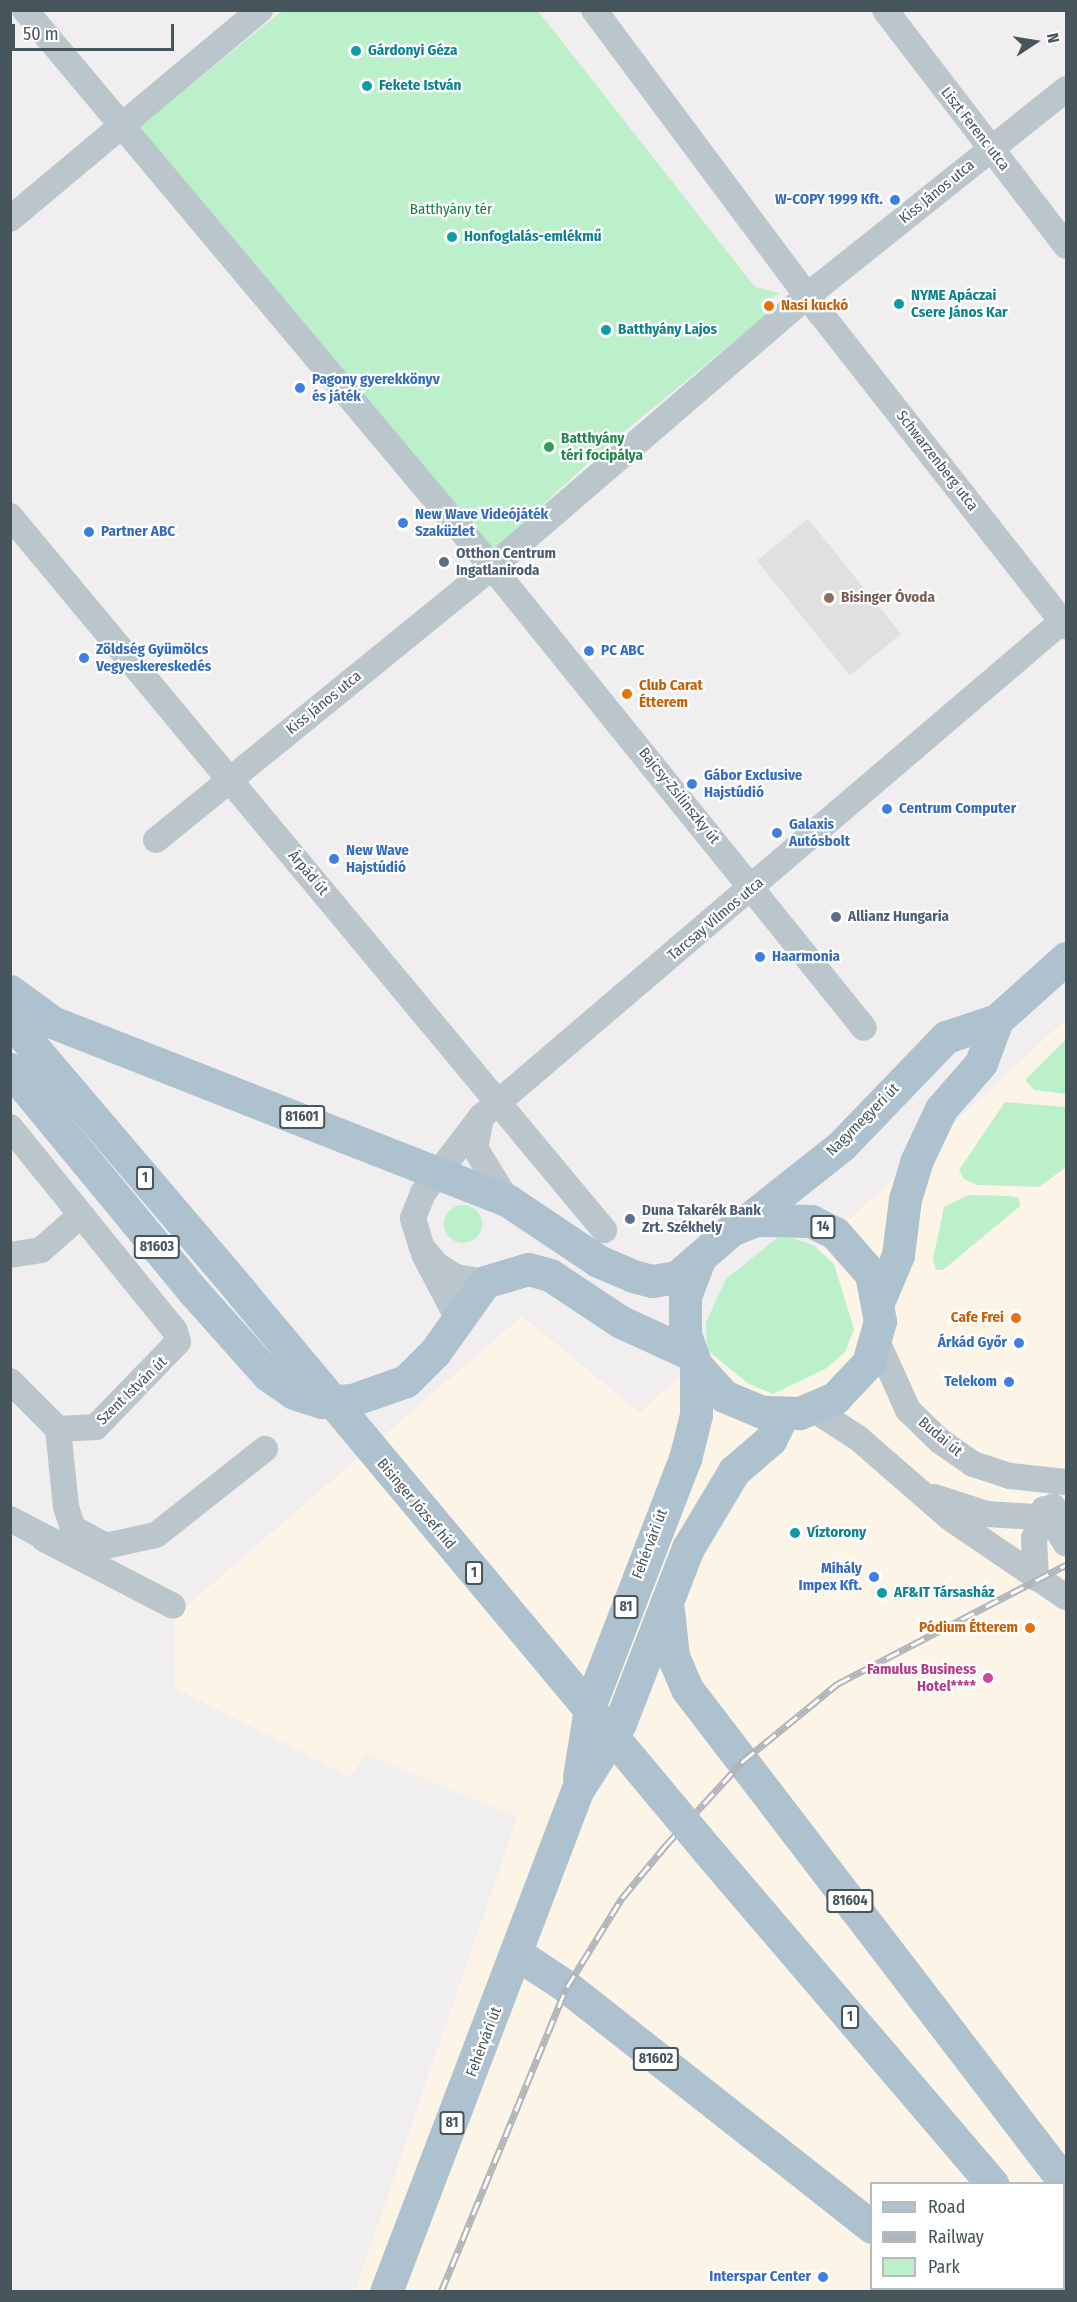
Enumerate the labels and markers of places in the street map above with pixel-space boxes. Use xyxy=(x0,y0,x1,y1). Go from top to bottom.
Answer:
place label: Gárdonyi Géza xyxy=(368,42,457,60)
marker: Gárdonyi Géza xyxy=(349,44,363,58)
place label: Fekete István xyxy=(379,77,461,95)
marker: Fekete István xyxy=(360,79,374,93)
place label: W-COPY 1999 Kft. xyxy=(775,191,883,209)
marker: W-COPY 1999 Kft. xyxy=(888,193,902,207)
place label: Honfoglalás-emlékmű xyxy=(464,228,601,246)
marker: Honfoglalás-emlékmű xyxy=(445,230,459,244)
place label: NYME Apáczai Csere János Kar xyxy=(911,286,1008,321)
place label: Nasi kuckó xyxy=(781,297,848,315)
marker: NYME Apáczai Csere János Kar xyxy=(892,297,906,311)
marker: Nasi kuckó xyxy=(762,299,776,313)
place label: Batthyány Lajos xyxy=(618,321,717,339)
marker: Batthyány Lajos xyxy=(599,323,613,337)
place label: Pagony gyerekkönyv és játék xyxy=(312,370,440,405)
marker: Pagony gyerekkönyv és játék xyxy=(293,381,307,395)
place label: Batthyány téri focipálya xyxy=(561,429,643,464)
marker: Batthyány téri focipálya xyxy=(542,440,556,454)
place label: New Wave Videójáték Szaküzlet xyxy=(415,505,548,540)
marker: New Wave Videójáték Szaküzlet xyxy=(396,516,410,530)
place label: Partner ABC xyxy=(101,523,175,541)
marker: Partner ABC xyxy=(82,525,96,539)
place label: Otthon Centrum Ingatlaniroda xyxy=(456,544,556,579)
marker: Otthon Centrum Ingatlaniroda xyxy=(437,555,451,569)
place label: Bisinger Óvoda xyxy=(841,589,935,607)
marker: Bisinger Óvoda xyxy=(822,591,836,605)
place label: Zöldség Gyümölcs Vegyeskereskedés xyxy=(96,640,211,675)
place label: PC ABC xyxy=(601,642,645,660)
marker: PC ABC xyxy=(582,644,596,658)
marker: Zöldség Gyümölcs Vegyeskereskedés xyxy=(77,651,91,665)
place label: Club Carat Étterem xyxy=(639,676,703,711)
marker: Club Carat Étterem xyxy=(620,687,634,701)
place label: Gábor Exclusive Hajstúdió xyxy=(704,766,802,801)
marker: Gábor Exclusive Hajstúdió xyxy=(685,777,699,791)
place label: Centrum Computer xyxy=(899,800,1016,818)
marker: Centrum Computer xyxy=(880,802,894,816)
place label: Galaxis Autósbolt xyxy=(789,815,850,850)
marker: Galaxis Autósbolt xyxy=(770,826,784,840)
place label: New Wave Hajstúdió xyxy=(346,841,409,876)
marker: New Wave Hajstúdió xyxy=(327,852,341,866)
place label: Allianz Hungaria xyxy=(848,908,949,926)
marker: Allianz Hungaria xyxy=(829,910,843,924)
place label: Haarmonia xyxy=(772,948,840,966)
marker: Haarmonia xyxy=(753,950,767,964)
place label: Duna Takarék Bank Zrt. Székhely xyxy=(642,1201,761,1236)
marker: Duna Takarék Bank Zrt. Székhely xyxy=(623,1212,637,1226)
place label: Cafe Frei xyxy=(951,1309,1004,1327)
marker: Cafe Frei xyxy=(1009,1311,1023,1325)
place label: Árkád Győr xyxy=(938,1334,1007,1352)
marker: Árkád Győr xyxy=(1012,1336,1026,1350)
place label: Telekom xyxy=(944,1373,997,1391)
marker: Telekom xyxy=(1002,1375,1016,1389)
place label: Víztorony xyxy=(807,1524,866,1542)
marker: Víztorony xyxy=(788,1526,802,1540)
place label: Mihály Impex Kft. xyxy=(799,1559,862,1594)
marker: Mihály Impex Kft. xyxy=(867,1570,881,1584)
place label: AF&IT Társasház xyxy=(894,1584,995,1602)
marker: AF&IT Társasház xyxy=(875,1586,889,1600)
place label: Pódium Étterem xyxy=(919,1619,1018,1637)
marker: Pódium Étterem xyxy=(1023,1621,1037,1635)
place label: Famulus Business Hotel**** xyxy=(867,1660,976,1695)
marker: Famulus Business Hotel**** xyxy=(981,1671,995,1685)
place label: Interspar Center xyxy=(709,2268,811,2286)
marker: Interspar Center xyxy=(816,2270,830,2284)

